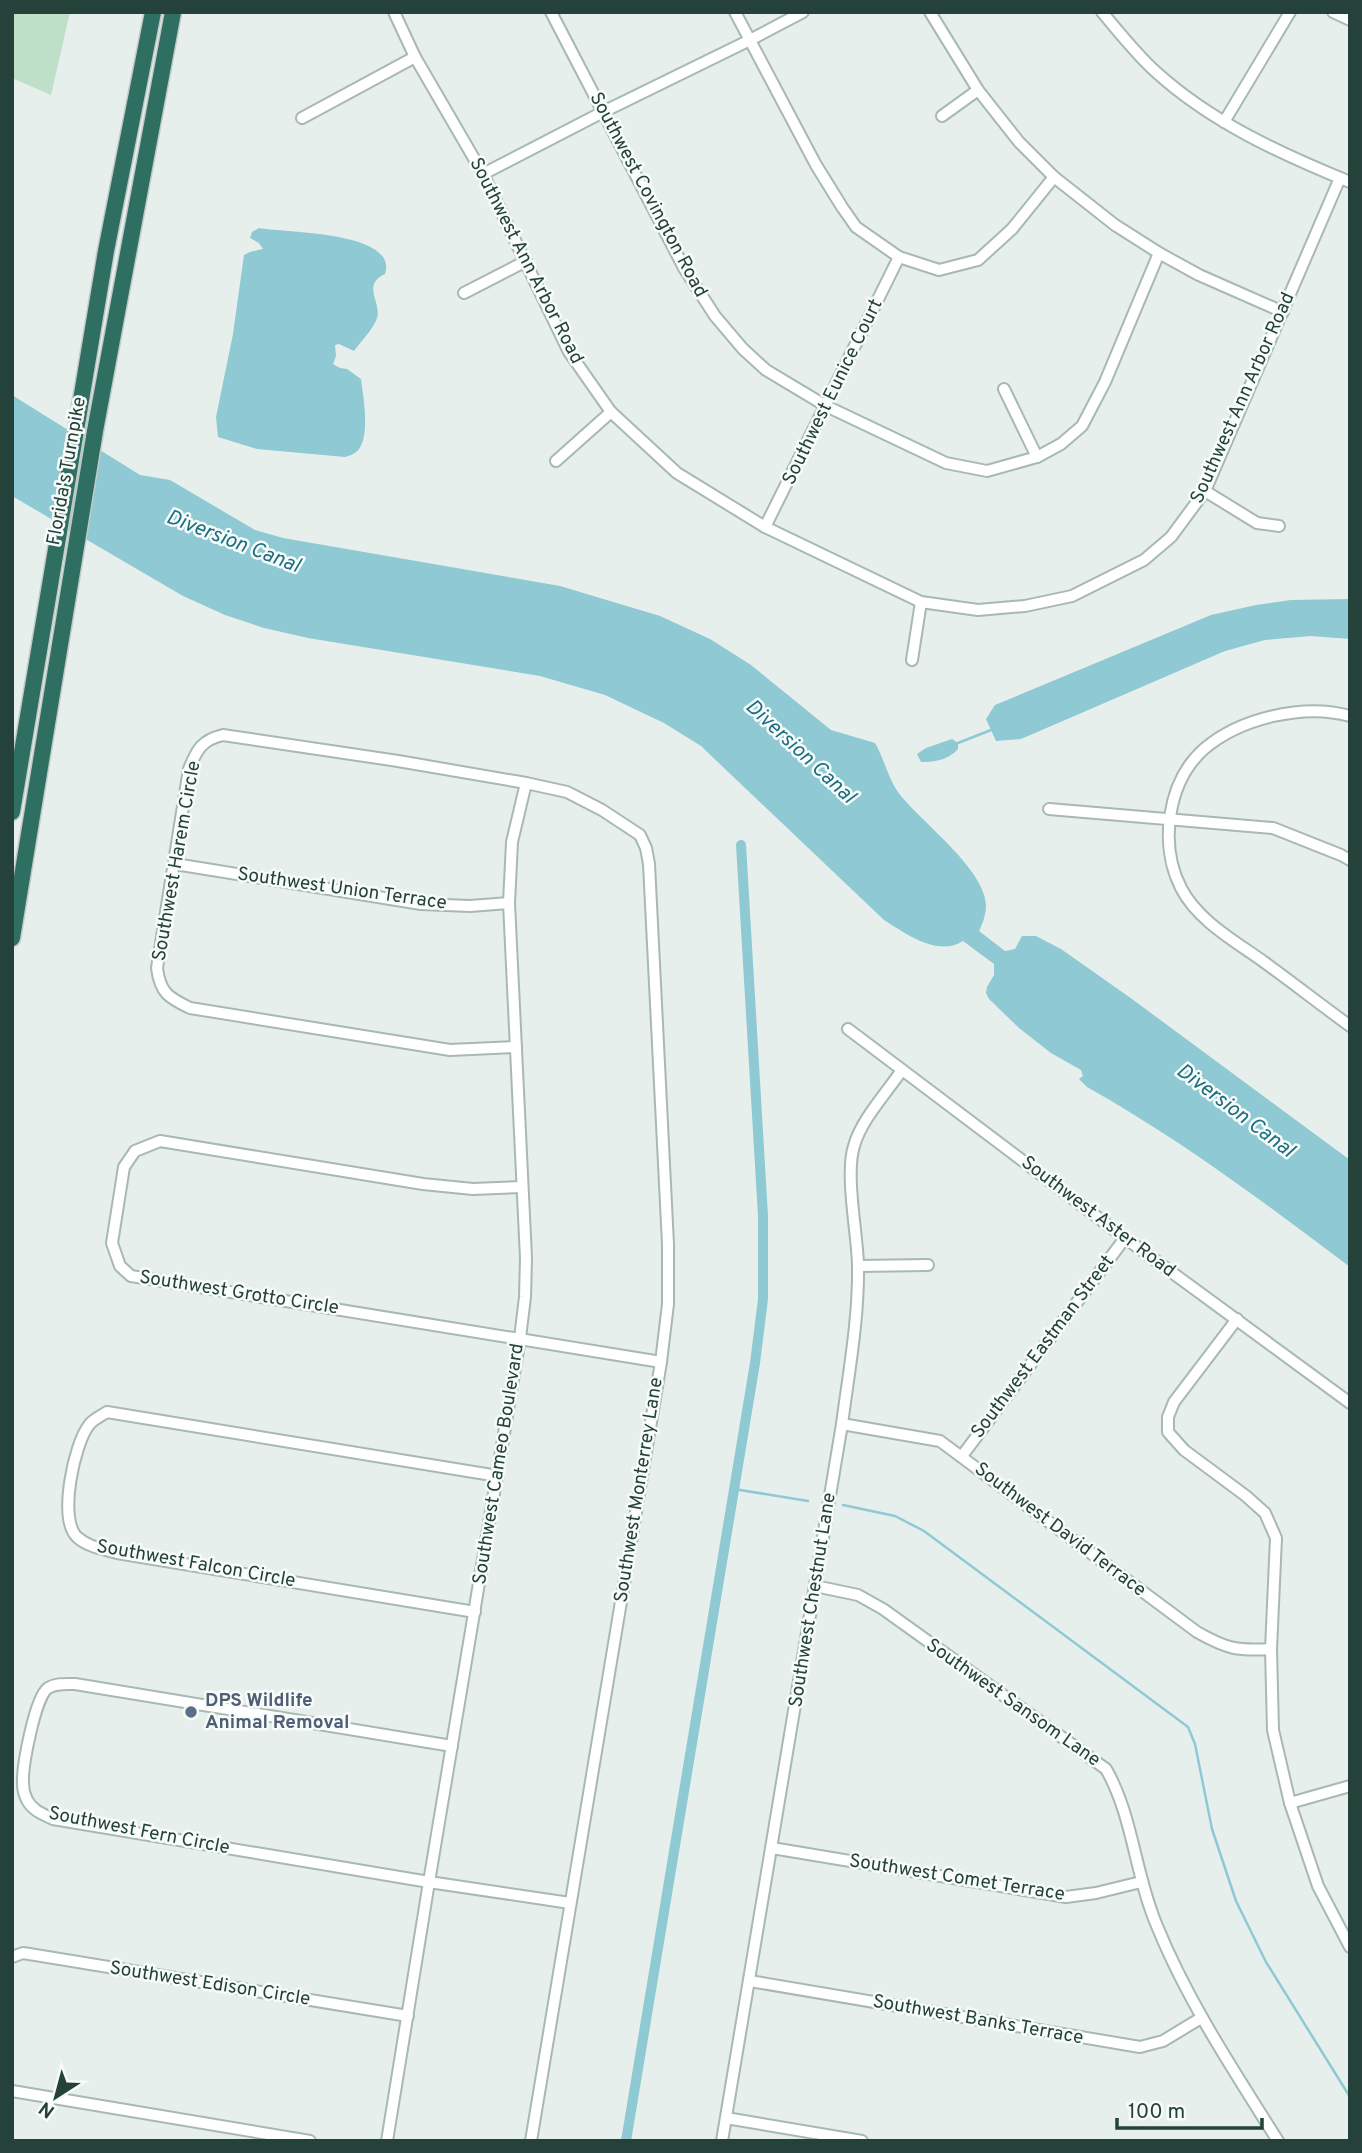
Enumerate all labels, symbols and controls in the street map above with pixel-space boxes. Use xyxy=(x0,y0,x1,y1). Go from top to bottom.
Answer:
street label: Southwest Covington Road xyxy=(584,88,712,302)
street label: Southwest Ann Arbor Road xyxy=(463,154,589,368)
street label: Southwest Ann Arbor Road xyxy=(1186,289,1300,507)
street label: Southwest Eunice Court xyxy=(777,295,889,489)
street label: Florida's Turnpike xyxy=(42,395,92,547)
water label: Diversion Canal xyxy=(162,504,305,581)
water label: Diversion Canal xyxy=(739,694,862,811)
street label: Southwest Harem Circle xyxy=(148,759,206,963)
street label: Southwest Union Terrace xyxy=(236,862,448,916)
water label: Diversion Canal xyxy=(1170,1058,1301,1165)
street label: Southwest Aster Road xyxy=(1016,1151,1180,1283)
street label: Southwest Eastman Street xyxy=(966,1250,1120,1444)
street label: Southwest Grotto Circle xyxy=(138,1265,340,1321)
street label: Southwest Cameo Boulevard xyxy=(468,1342,530,1586)
street label: Southwest Monterrey Lane xyxy=(609,1376,669,1604)
street label: Southwest David Terrace xyxy=(969,1457,1151,1603)
street label: Southwest Chestnut Lane xyxy=(784,1491,842,1709)
street label: Southwest Falcon Circle xyxy=(95,1535,297,1593)
street label: Southwest Sansom Lane xyxy=(921,1634,1105,1772)
place label: DPS Wildlife Animal Removal xyxy=(205,1689,349,1735)
marker: DPS Wildlife Animal Removal xyxy=(183,1704,199,1720)
street label: Southwest Fern Circle xyxy=(46,1802,232,1860)
street label: Southwest Comet Terrace xyxy=(848,1849,1066,1907)
street label: Southwest Edison Circle xyxy=(108,1956,312,2012)
street label: Southwest Banks Terrace xyxy=(871,1990,1085,2050)
north arrow xyxy=(21,2062,91,2132)
scale bar xyxy=(1117,2086,1262,2130)
text: N xyxy=(35,2095,60,2123)
text: 100 m xyxy=(1128,2099,1185,2126)

